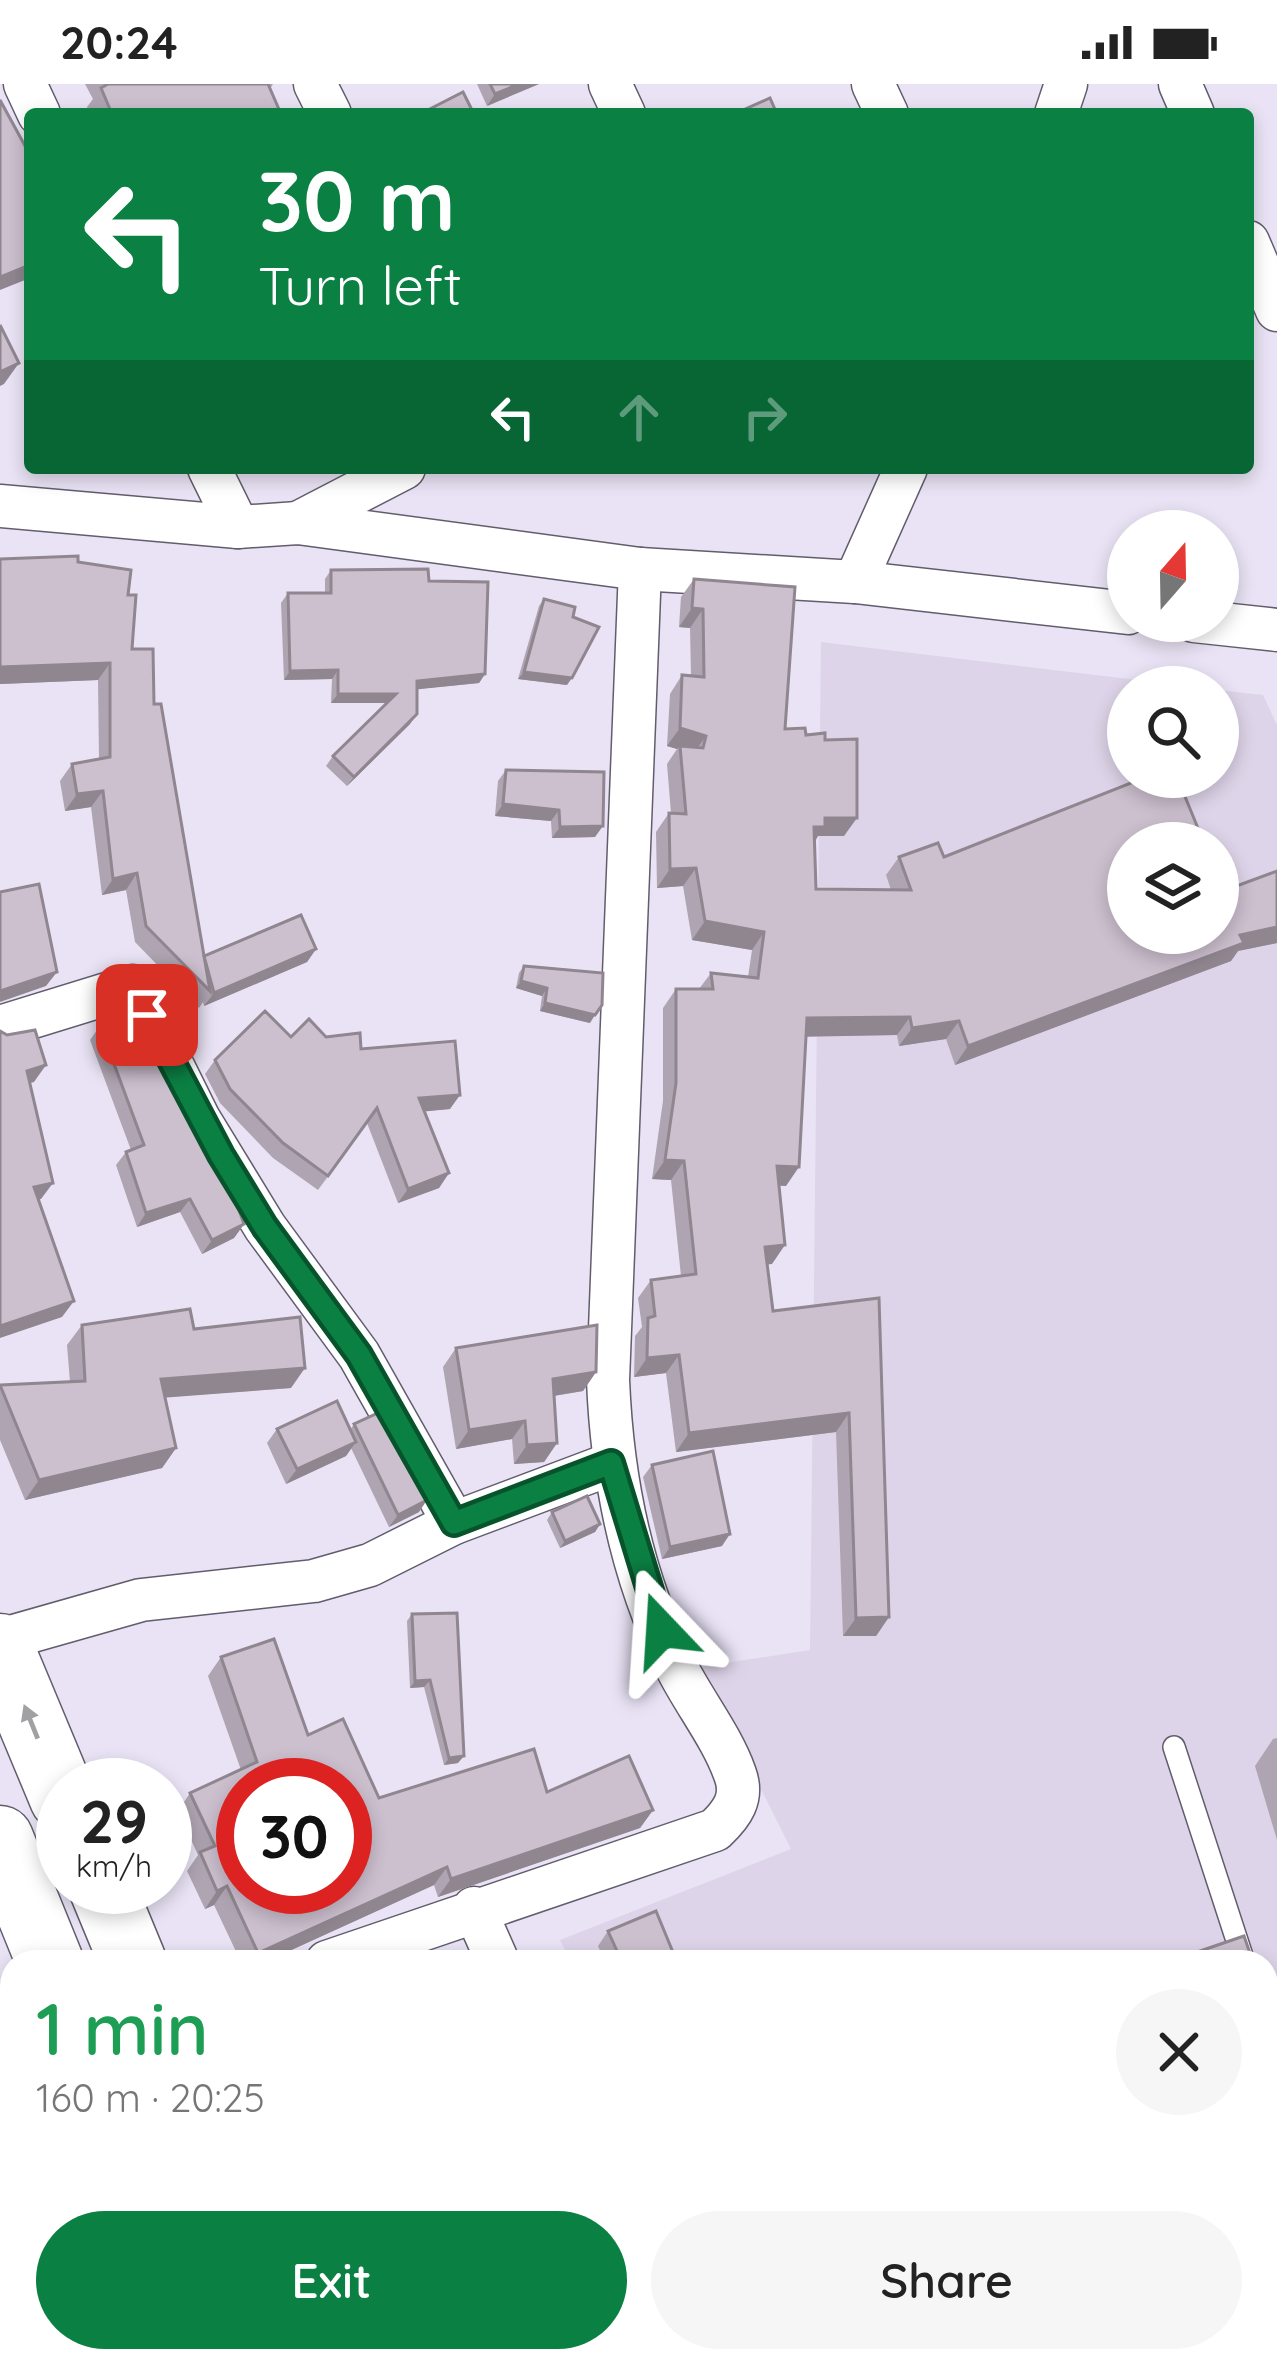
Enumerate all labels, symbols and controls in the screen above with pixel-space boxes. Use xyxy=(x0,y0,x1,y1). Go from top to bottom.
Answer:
text: 20:24 xyxy=(60,14,178,70)
text: 30 m xyxy=(258,147,456,252)
icon: left xyxy=(60,156,216,312)
text: Turn left xyxy=(258,251,462,319)
icon: left xyxy=(480,384,546,450)
icon: ahead xyxy=(606,384,672,450)
icon: right xyxy=(732,384,798,450)
north arrow xyxy=(1107,510,1239,642)
map controls xyxy=(1107,510,1239,954)
button: search xyxy=(1107,666,1239,798)
button: layers xyxy=(1107,822,1239,954)
pin xyxy=(96,964,198,1066)
icon: arrive xyxy=(114,982,180,1048)
position arrow xyxy=(599,1567,725,1693)
one-way arrow xyxy=(21,1704,40,1740)
speed limit sign: 30 xyxy=(216,1758,372,1914)
text: 29 xyxy=(80,1783,148,1858)
text: km/h xyxy=(76,1847,152,1885)
text: 1 min xyxy=(36,1983,209,2073)
button: close xyxy=(1116,1989,1242,2115)
text: 160 m · 20:25 xyxy=(36,2073,265,2122)
button: Exit xyxy=(36,2211,627,2349)
button: Share xyxy=(651,2211,1242,2349)

